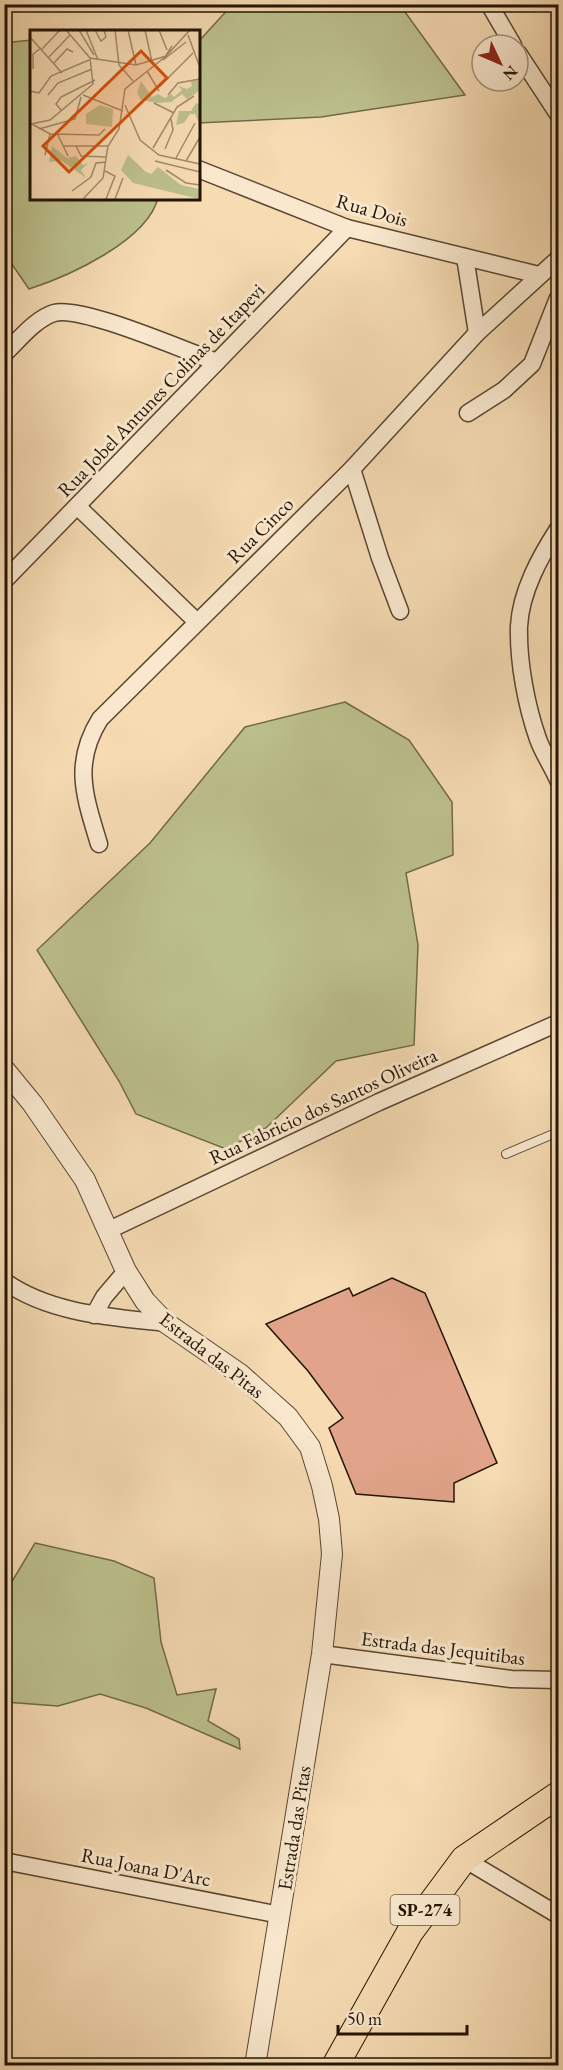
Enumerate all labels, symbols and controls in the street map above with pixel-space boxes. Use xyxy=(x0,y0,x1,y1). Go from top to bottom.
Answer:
inset map xyxy=(30,30,200,200)
north arrow xyxy=(470,33,530,93)
text: N xyxy=(498,61,522,85)
street label: Rua Dois xyxy=(333,187,411,233)
street label: Rua Jobel Antunes Colinas de Itapevi xyxy=(52,277,270,503)
street label: Rua Cinco xyxy=(221,491,299,569)
street label: Rua Fabricio dos Santos Oliveira xyxy=(205,1042,441,1170)
street label: Estrada das Pitas xyxy=(154,1306,270,1404)
street label: Estrada das Jequitibas xyxy=(359,1625,527,1671)
street label: Estrada das Pitas xyxy=(271,1764,317,1892)
street label: Rua Joana D'Arc xyxy=(79,1842,213,1892)
road number: SP-274 xyxy=(390,1895,460,1925)
scale bar xyxy=(338,1998,467,2036)
text: 50 m xyxy=(347,2007,382,2030)

